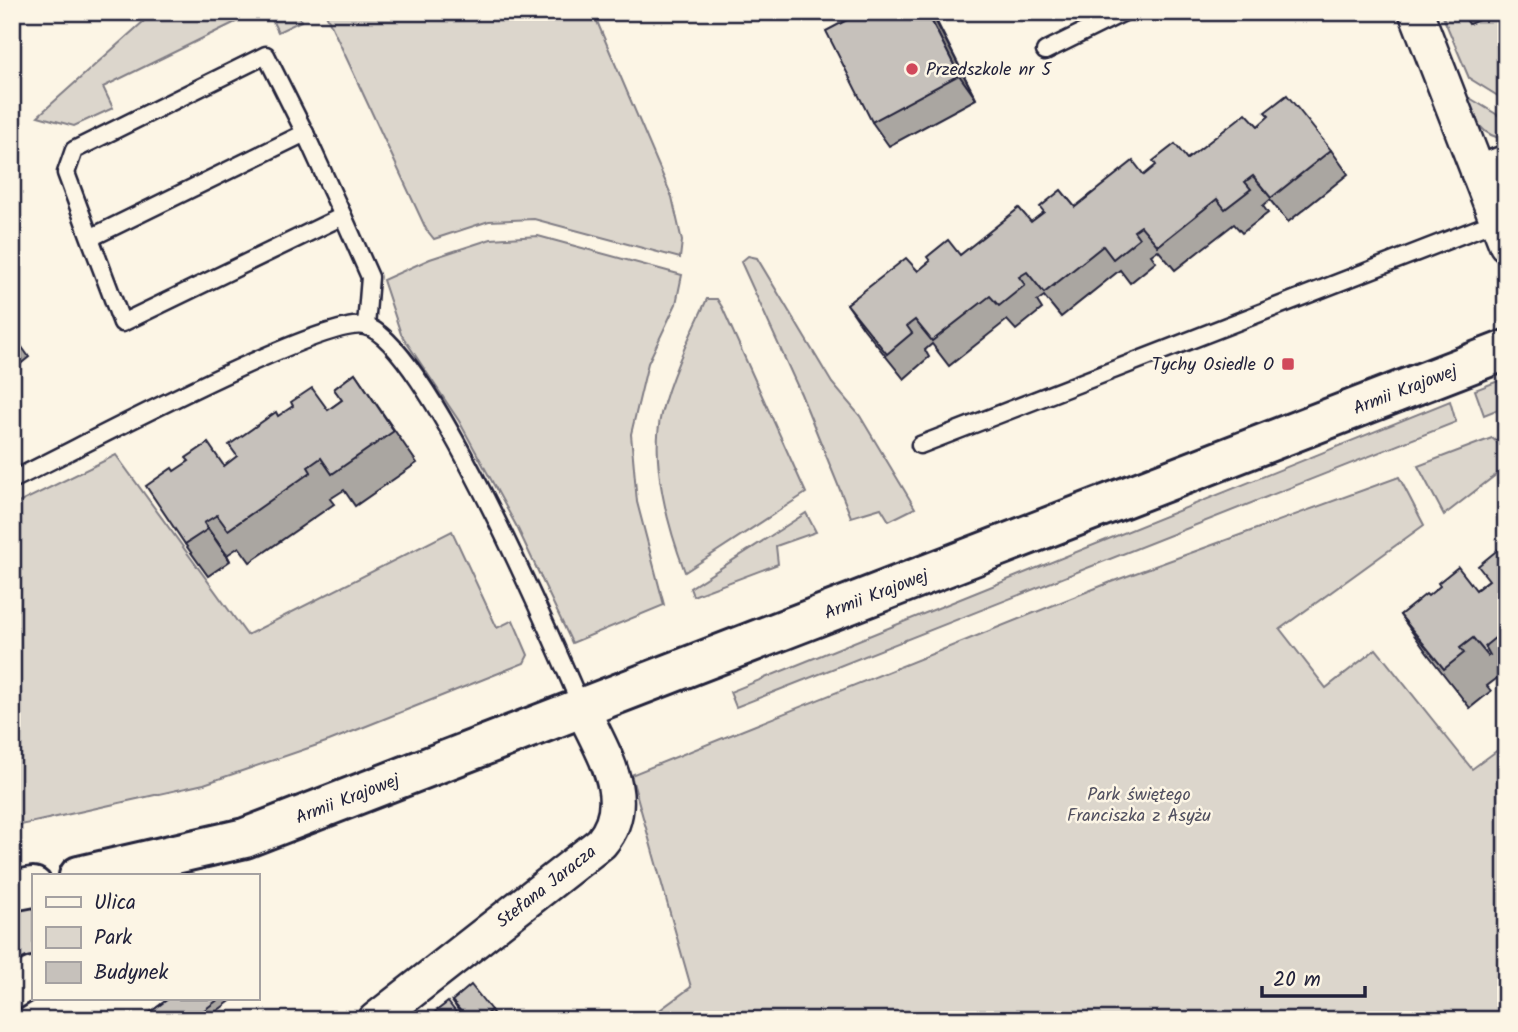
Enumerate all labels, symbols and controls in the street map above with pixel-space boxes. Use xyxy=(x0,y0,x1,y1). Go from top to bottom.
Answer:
place label: Przedszkole nr 5 xyxy=(926,56,1052,85)
marker: Przedszkole nr 5 xyxy=(904,61,920,77)
place label: Tychy Osiedle O xyxy=(1152,351,1274,380)
marker: Tychy Osiedle O xyxy=(1280,356,1296,372)
street label: Armii Krajowej xyxy=(1349,357,1463,424)
street label: Armii Krajowej xyxy=(820,561,934,628)
street label: Armii Krajowej xyxy=(291,766,406,833)
park label: Park świętego Franciszka z Asyżu xyxy=(1067,781,1211,831)
street label: Stefana Jaracza xyxy=(490,839,603,936)
legend xyxy=(32,874,259,1000)
text: Ulica xyxy=(94,887,136,920)
text: Park xyxy=(94,922,132,955)
scale bar xyxy=(1262,955,1366,999)
text: Budynek xyxy=(94,957,168,990)
text: 20 m xyxy=(1273,964,1321,997)

